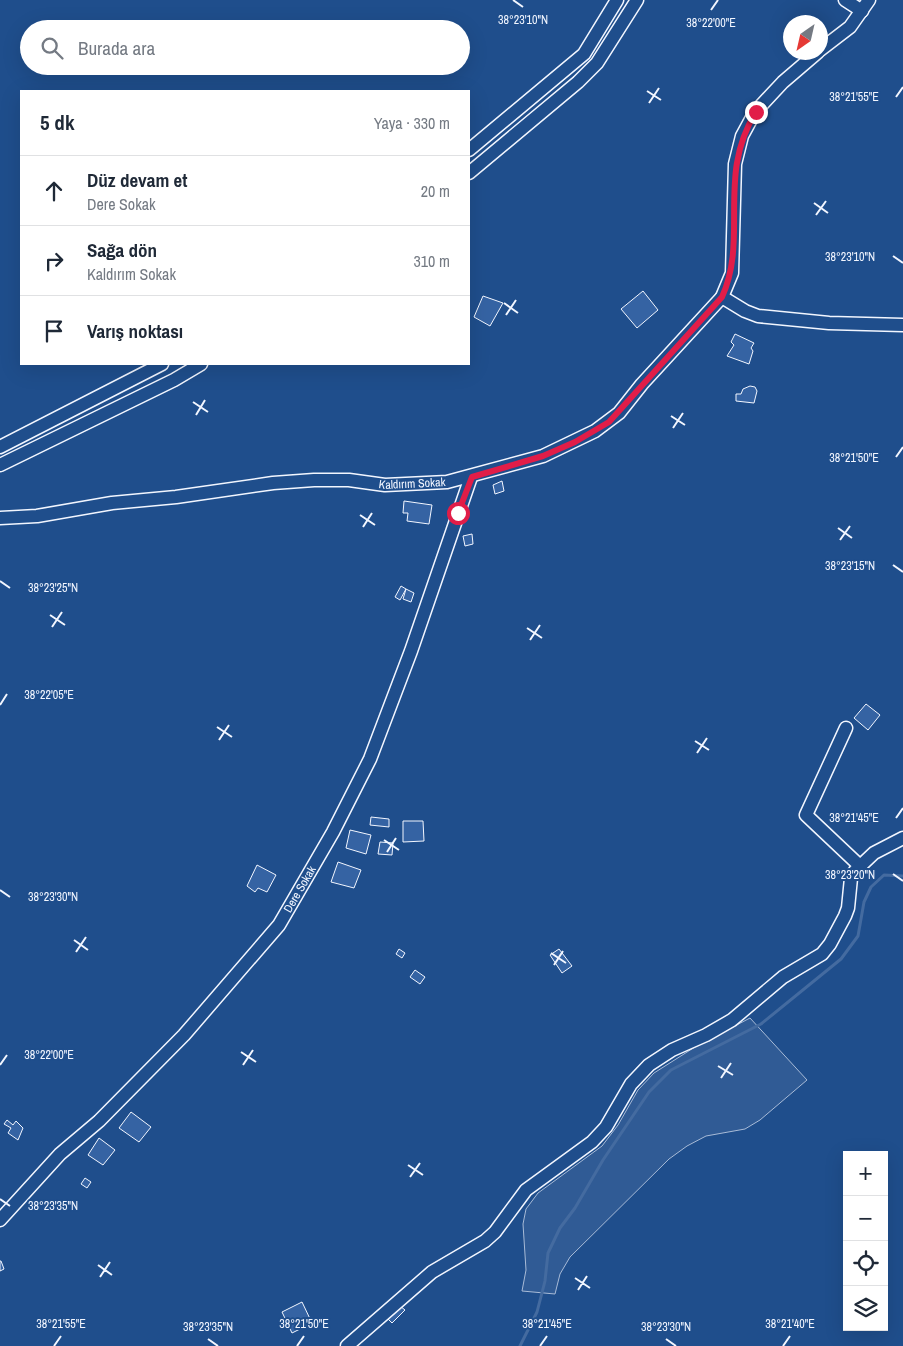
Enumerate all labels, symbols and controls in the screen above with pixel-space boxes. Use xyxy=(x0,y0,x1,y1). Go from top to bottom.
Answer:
text: 38°23'10"N xyxy=(498,12,548,28)
text: 38°22'00"E xyxy=(686,15,736,31)
north arrow xyxy=(783,15,828,60)
search box xyxy=(20,20,470,75)
icon: search xyxy=(38,34,66,62)
text: Burada ara xyxy=(78,35,155,61)
text: 38°21'55"E xyxy=(829,89,879,105)
route end xyxy=(745,101,768,124)
text: 5 dk xyxy=(40,108,74,137)
text: Yaya · 330 m xyxy=(374,112,450,134)
text: Düz devam et xyxy=(87,167,187,193)
icon: ahead xyxy=(40,177,68,205)
text: 20 m xyxy=(421,180,450,202)
text: Dere Sokak xyxy=(87,193,156,215)
text: Sağa dön xyxy=(87,237,157,263)
icon: right xyxy=(40,247,68,275)
text: 38°23'10"N xyxy=(825,249,875,265)
text: 310 m xyxy=(414,250,450,272)
text: Kaldırım Sokak xyxy=(87,263,176,285)
icon: arrive xyxy=(40,317,68,345)
text: Varış noktası xyxy=(87,318,183,344)
text: 38°21'50"E xyxy=(829,450,879,466)
street label: Kaldırım Sokak xyxy=(378,474,446,493)
route start xyxy=(447,502,470,525)
text: 38°23'15"N xyxy=(825,558,875,574)
text: 38°23'25"N xyxy=(28,580,78,596)
text: 38°22'05"E xyxy=(24,687,74,703)
text: 38°21'45"E xyxy=(829,810,879,826)
street label: Dere Sokak xyxy=(280,863,320,915)
text: 38°23'20"N xyxy=(825,867,875,883)
text: 38°23'30"N xyxy=(28,889,78,905)
text: 38°22'00"E xyxy=(24,1047,74,1063)
map controls xyxy=(843,1151,888,1331)
button: + xyxy=(843,1151,888,1196)
button: − xyxy=(843,1196,888,1241)
text: 38°23'35"N xyxy=(28,1198,78,1214)
button: locate xyxy=(843,1241,888,1286)
button: layers xyxy=(843,1286,888,1331)
text: 38°21'55"E xyxy=(36,1316,86,1332)
text: 38°21'50"E xyxy=(279,1316,329,1332)
text: 38°21'45"E xyxy=(522,1316,572,1332)
text: 38°21'40"E xyxy=(765,1316,815,1332)
text: 38°23'35"N xyxy=(183,1319,233,1335)
text: 38°23'30"N xyxy=(641,1319,691,1335)

